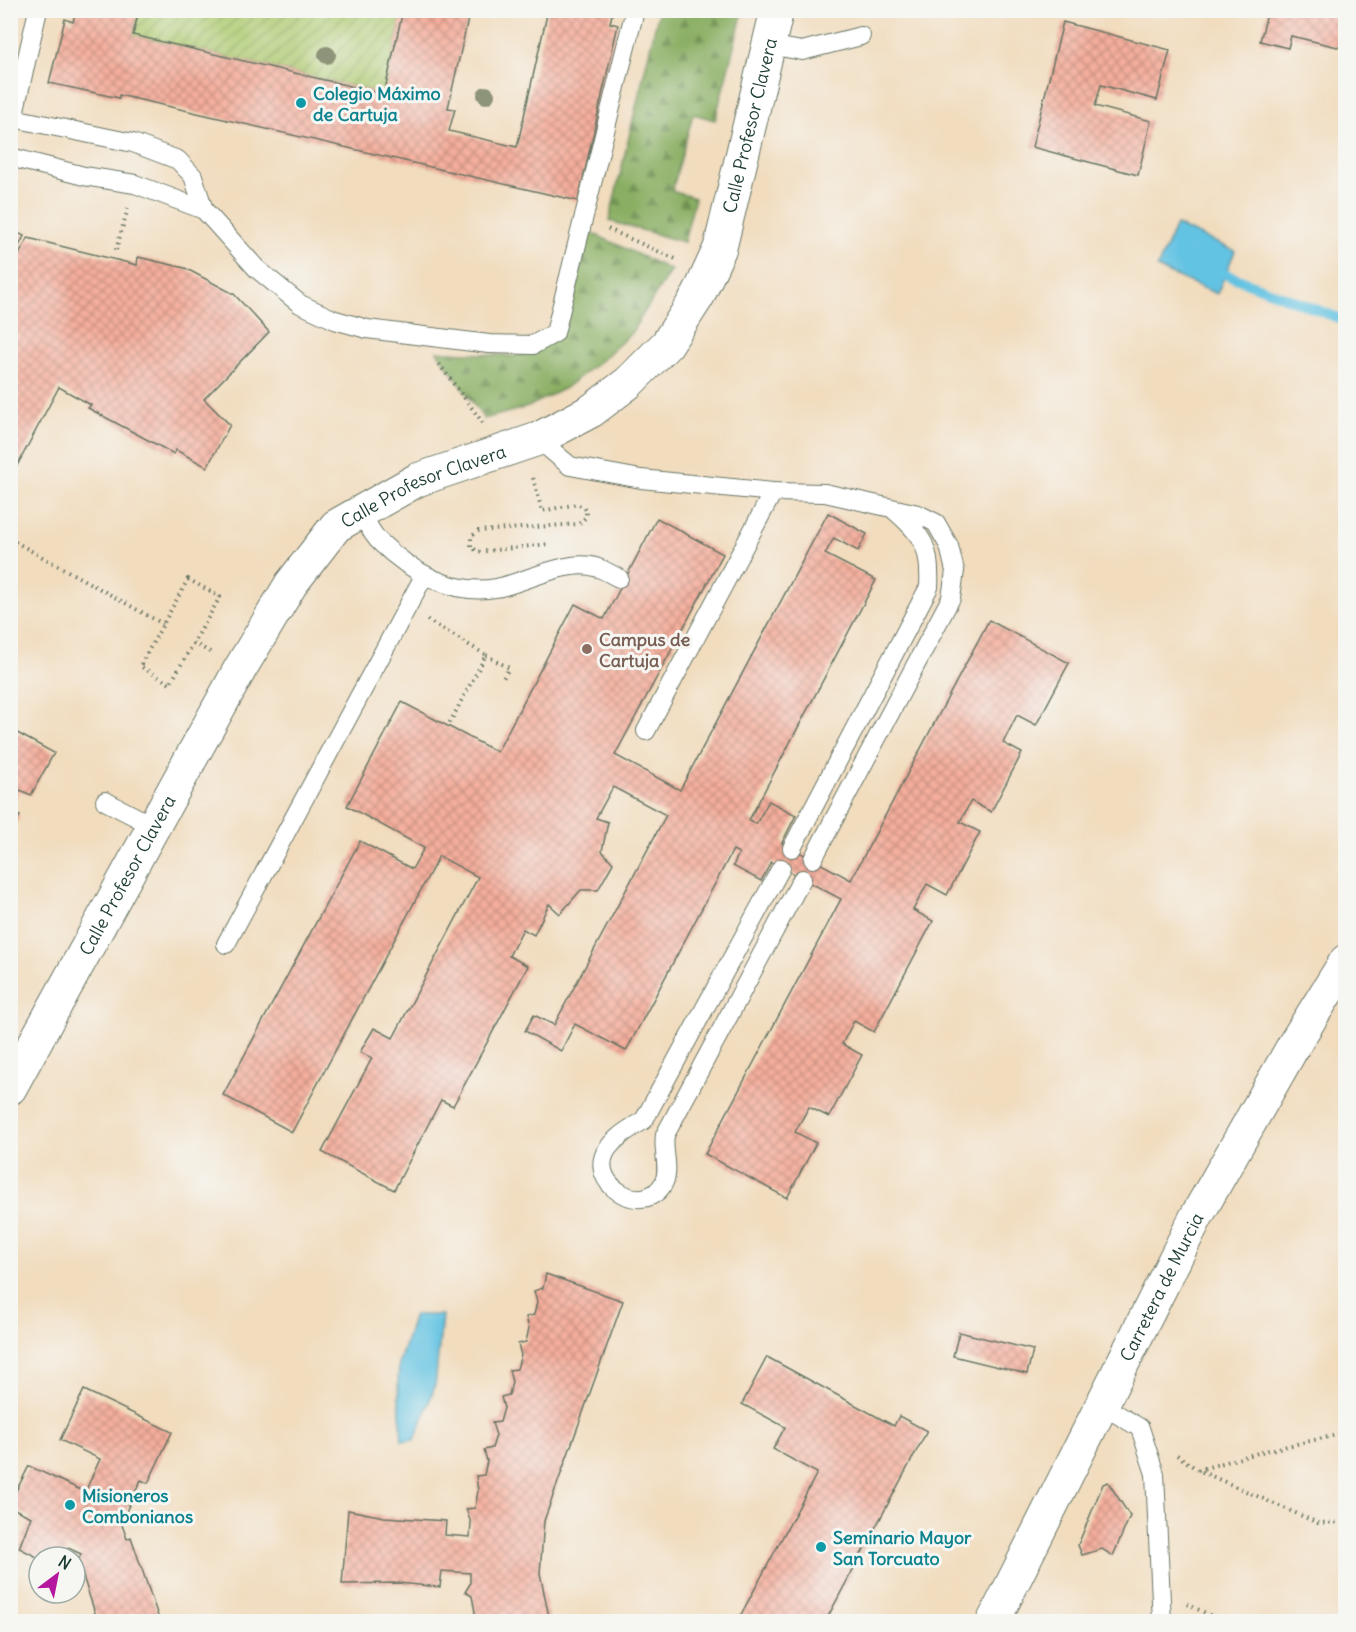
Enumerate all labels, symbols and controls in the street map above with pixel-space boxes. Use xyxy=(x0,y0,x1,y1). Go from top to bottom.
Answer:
street label: Calle Profesor Clavera xyxy=(717,35,781,215)
place label: Colegio Máximo de Cartuja xyxy=(313,82,441,126)
marker: Colegio Máximo de Cartuja xyxy=(294,96,308,110)
street label: Calle Profesor Clavera xyxy=(336,439,509,533)
place label: Campus de Cartuja xyxy=(599,628,691,672)
marker: Campus de Cartuja xyxy=(580,642,594,656)
street label: Calle Profesor Clavera xyxy=(74,791,180,959)
street label: Carretera de Murcia xyxy=(1114,1208,1208,1365)
place label: Misioneros Combonianos xyxy=(82,1484,193,1528)
marker: Misioneros Combonianos xyxy=(63,1498,77,1512)
place label: Seminario Mayor San Torcuato xyxy=(833,1526,972,1570)
marker: Seminario Mayor San Torcuato xyxy=(814,1540,828,1554)
north arrow xyxy=(27,1545,87,1605)
text: N xyxy=(55,1551,75,1574)

